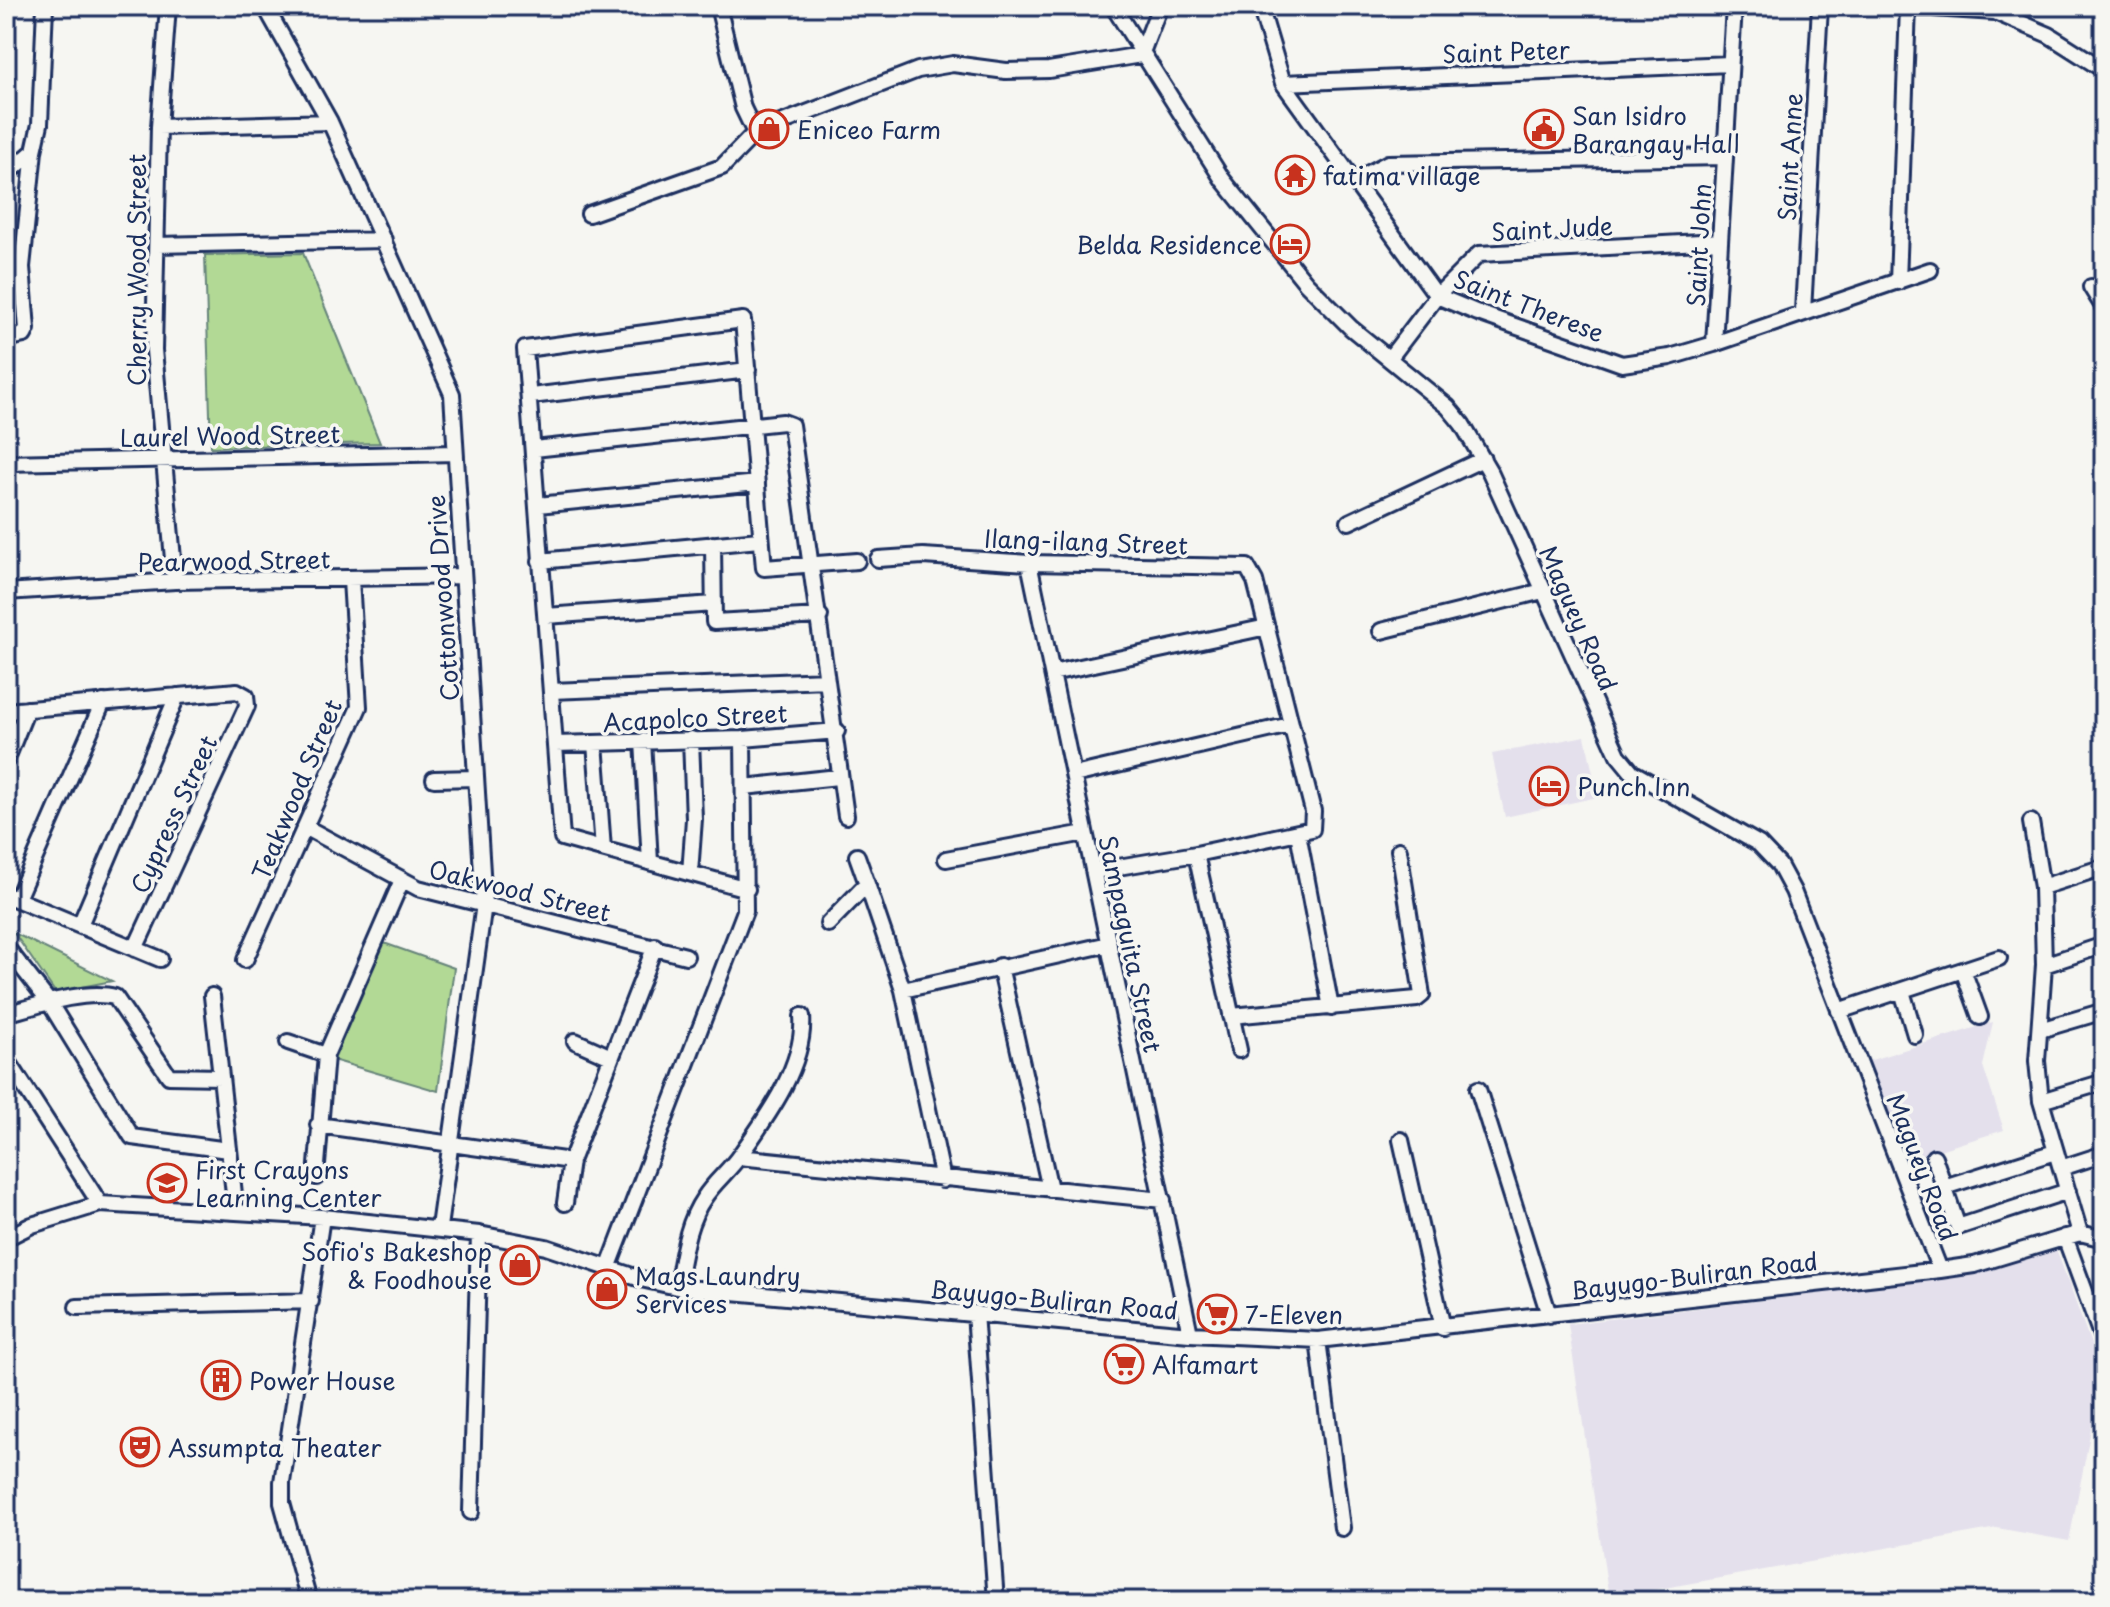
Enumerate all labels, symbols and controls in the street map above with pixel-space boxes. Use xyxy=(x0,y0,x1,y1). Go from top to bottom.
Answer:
street label: Saint Peter xyxy=(1442,31,1571,71)
street label: Saint Anne xyxy=(1768,92,1810,222)
place label: San Isidro Barangay Hall xyxy=(1572,97,1740,161)
shop icon: Eniceo Farm xyxy=(748,108,790,150)
public building icon: San Isidro Barangay Hall xyxy=(1523,108,1565,150)
place label: Eniceo Farm xyxy=(797,111,941,147)
street label: Cherry Wood Street xyxy=(118,154,154,386)
temple icon: fatima village xyxy=(1274,154,1316,196)
place label: fatima village xyxy=(1323,157,1481,193)
street label: Saint John xyxy=(1677,182,1719,308)
street label: Saint Jude xyxy=(1490,207,1614,249)
hotel icon: Belda Residence xyxy=(1269,223,1311,265)
place label: Belda Residence xyxy=(1076,226,1262,262)
street label: Saint Therese xyxy=(1449,260,1609,350)
street label: Laurel Wood Street xyxy=(119,415,341,455)
street label: Cottonwood Drive xyxy=(417,494,467,702)
street label: Ilang-ilang Street xyxy=(983,519,1189,563)
street label: Pearwood Street xyxy=(137,540,331,580)
street label: Maguey Road xyxy=(1531,540,1627,696)
street label: Teakwood Street xyxy=(242,693,350,885)
street label: Acapolco Street xyxy=(602,694,788,740)
street label: Cypress Street xyxy=(121,729,225,899)
hotel icon: Punch Inn xyxy=(1528,765,1570,807)
place label: Punch Inn xyxy=(1577,768,1690,804)
street label: Sampaguita Street xyxy=(1090,832,1172,1056)
street label: Oakwood Street xyxy=(425,850,615,930)
street label: Maguey Road xyxy=(1878,1088,1968,1246)
place label: First Crayons Learning Center xyxy=(195,1151,382,1215)
school or university icon: First Crayons Learning Center xyxy=(146,1162,188,1204)
place label: Sofio's Bakeshop & Foodhouse xyxy=(301,1233,492,1297)
street label: Bayugo-Buliran Road xyxy=(1568,1242,1820,1308)
shop icon: Sofio's Bakeshop & Foodhouse xyxy=(499,1244,541,1286)
place label: Mags Laundry Services xyxy=(635,1257,801,1321)
shop icon: Mags Laundry Services xyxy=(586,1268,628,1310)
street label: Bayugo-Buliran Road xyxy=(928,1270,1180,1328)
supermarket icon: 7-Eleven xyxy=(1196,1293,1238,1335)
place label: 7-Eleven xyxy=(1245,1296,1343,1332)
supermarket icon: Alfamart xyxy=(1103,1343,1145,1385)
place label: Alfamart xyxy=(1152,1346,1258,1382)
building icon: Power House xyxy=(200,1359,242,1401)
place label: Power House xyxy=(249,1362,396,1398)
theatre icon: Assumpta Theater xyxy=(119,1426,161,1468)
place label: Assumpta Theater xyxy=(168,1429,382,1465)

